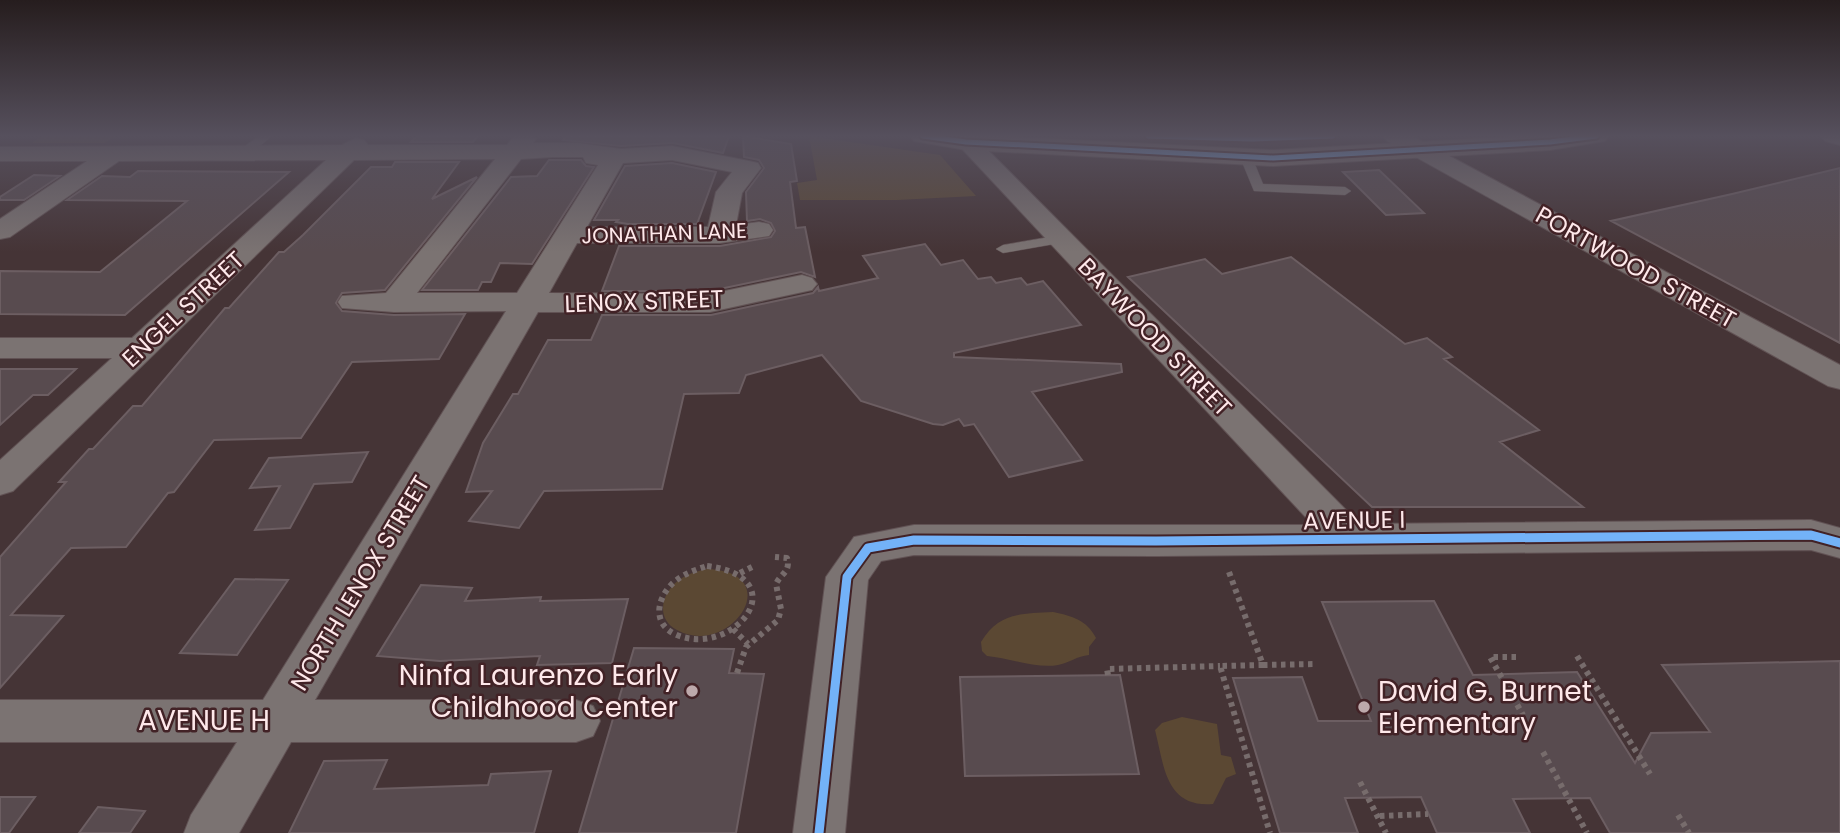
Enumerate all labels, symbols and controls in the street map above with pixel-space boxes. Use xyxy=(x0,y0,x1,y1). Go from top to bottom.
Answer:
street label: PORTWOOD STREET xyxy=(1530,198,1742,336)
street label: JONATHAN LANE xyxy=(581,216,747,250)
street label: ENGEL STREET xyxy=(115,244,251,374)
street label: BAYWOOD STREET xyxy=(1071,250,1239,424)
street label: LENOX STREET xyxy=(564,282,724,320)
street label: NORTH LENOX STREET xyxy=(283,469,437,697)
street label: AVENUE I xyxy=(1303,503,1405,537)
place label: Ninfa Laurenzo Early Childhood Center xyxy=(399,656,678,727)
place label: David G. Burnet Elementary xyxy=(1378,672,1592,743)
marker: Ninfa Laurenzo Early Childhood Center xyxy=(684,683,700,699)
marker: David G. Burnet Elementary xyxy=(1356,699,1372,715)
street label: AVENUE H xyxy=(138,701,270,740)

